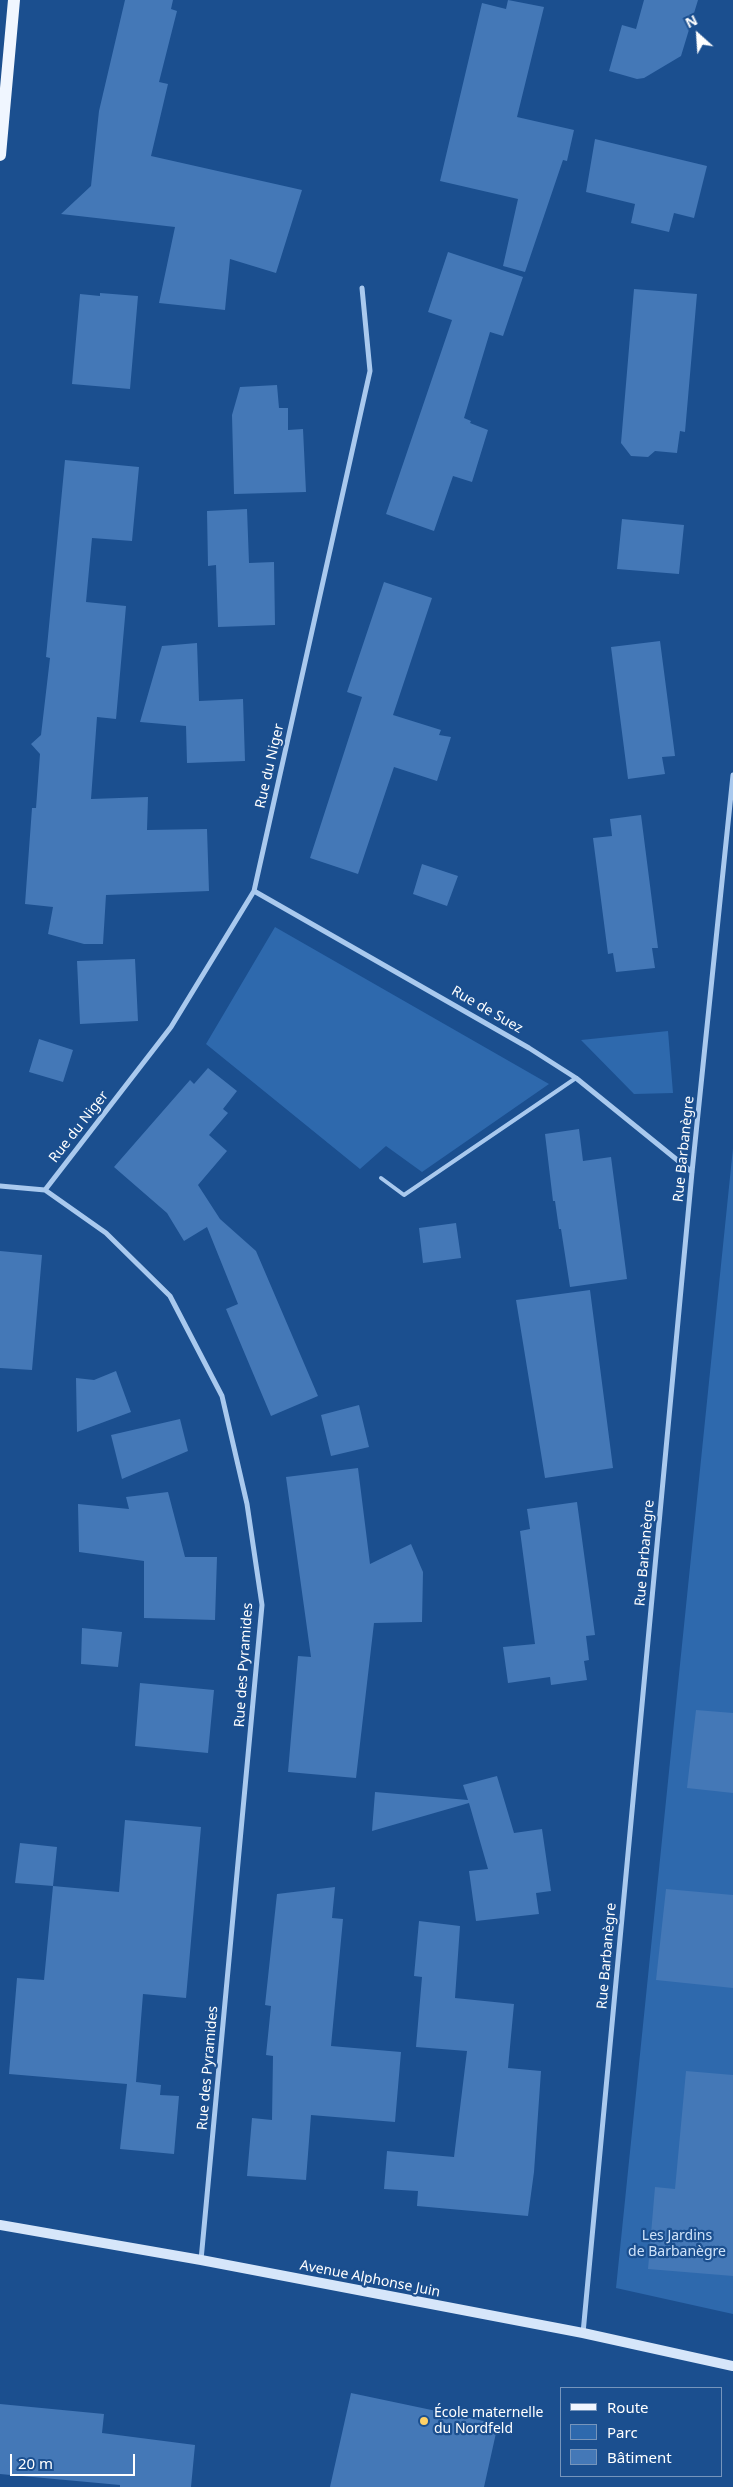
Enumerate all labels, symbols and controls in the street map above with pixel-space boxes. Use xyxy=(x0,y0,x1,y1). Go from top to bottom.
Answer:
north arrow xyxy=(673,10,723,60)
text: N xyxy=(682,10,700,32)
street label: Rue du Niger xyxy=(252,722,288,810)
street label: Rue de Suez xyxy=(448,983,526,1037)
street label: Rue du Niger xyxy=(46,1088,112,1166)
street label: Rue Barbanègre xyxy=(670,1095,698,1203)
street label: Rue Barbanègre xyxy=(632,1499,658,1607)
street label: Rue des Pyramides xyxy=(231,1602,257,1728)
street label: Rue Barbanègre xyxy=(594,1902,620,2010)
street label: Rue des Pyramides xyxy=(194,2005,222,2131)
park label: Les Jardins de Barbanègre xyxy=(628,2228,726,2260)
street label: Avenue Alphonse Juin xyxy=(298,2257,442,2301)
legend xyxy=(560,2387,723,2477)
text: Route xyxy=(607,2397,649,2417)
place label: École maternelle du Nordfeld xyxy=(434,2405,543,2438)
marker: École maternelle du Nordfeld xyxy=(418,2415,430,2427)
text: Parc xyxy=(607,2422,638,2442)
scale bar xyxy=(12,2444,138,2476)
text: Bâtiment xyxy=(607,2447,672,2467)
text: 20 m xyxy=(18,2453,53,2473)

